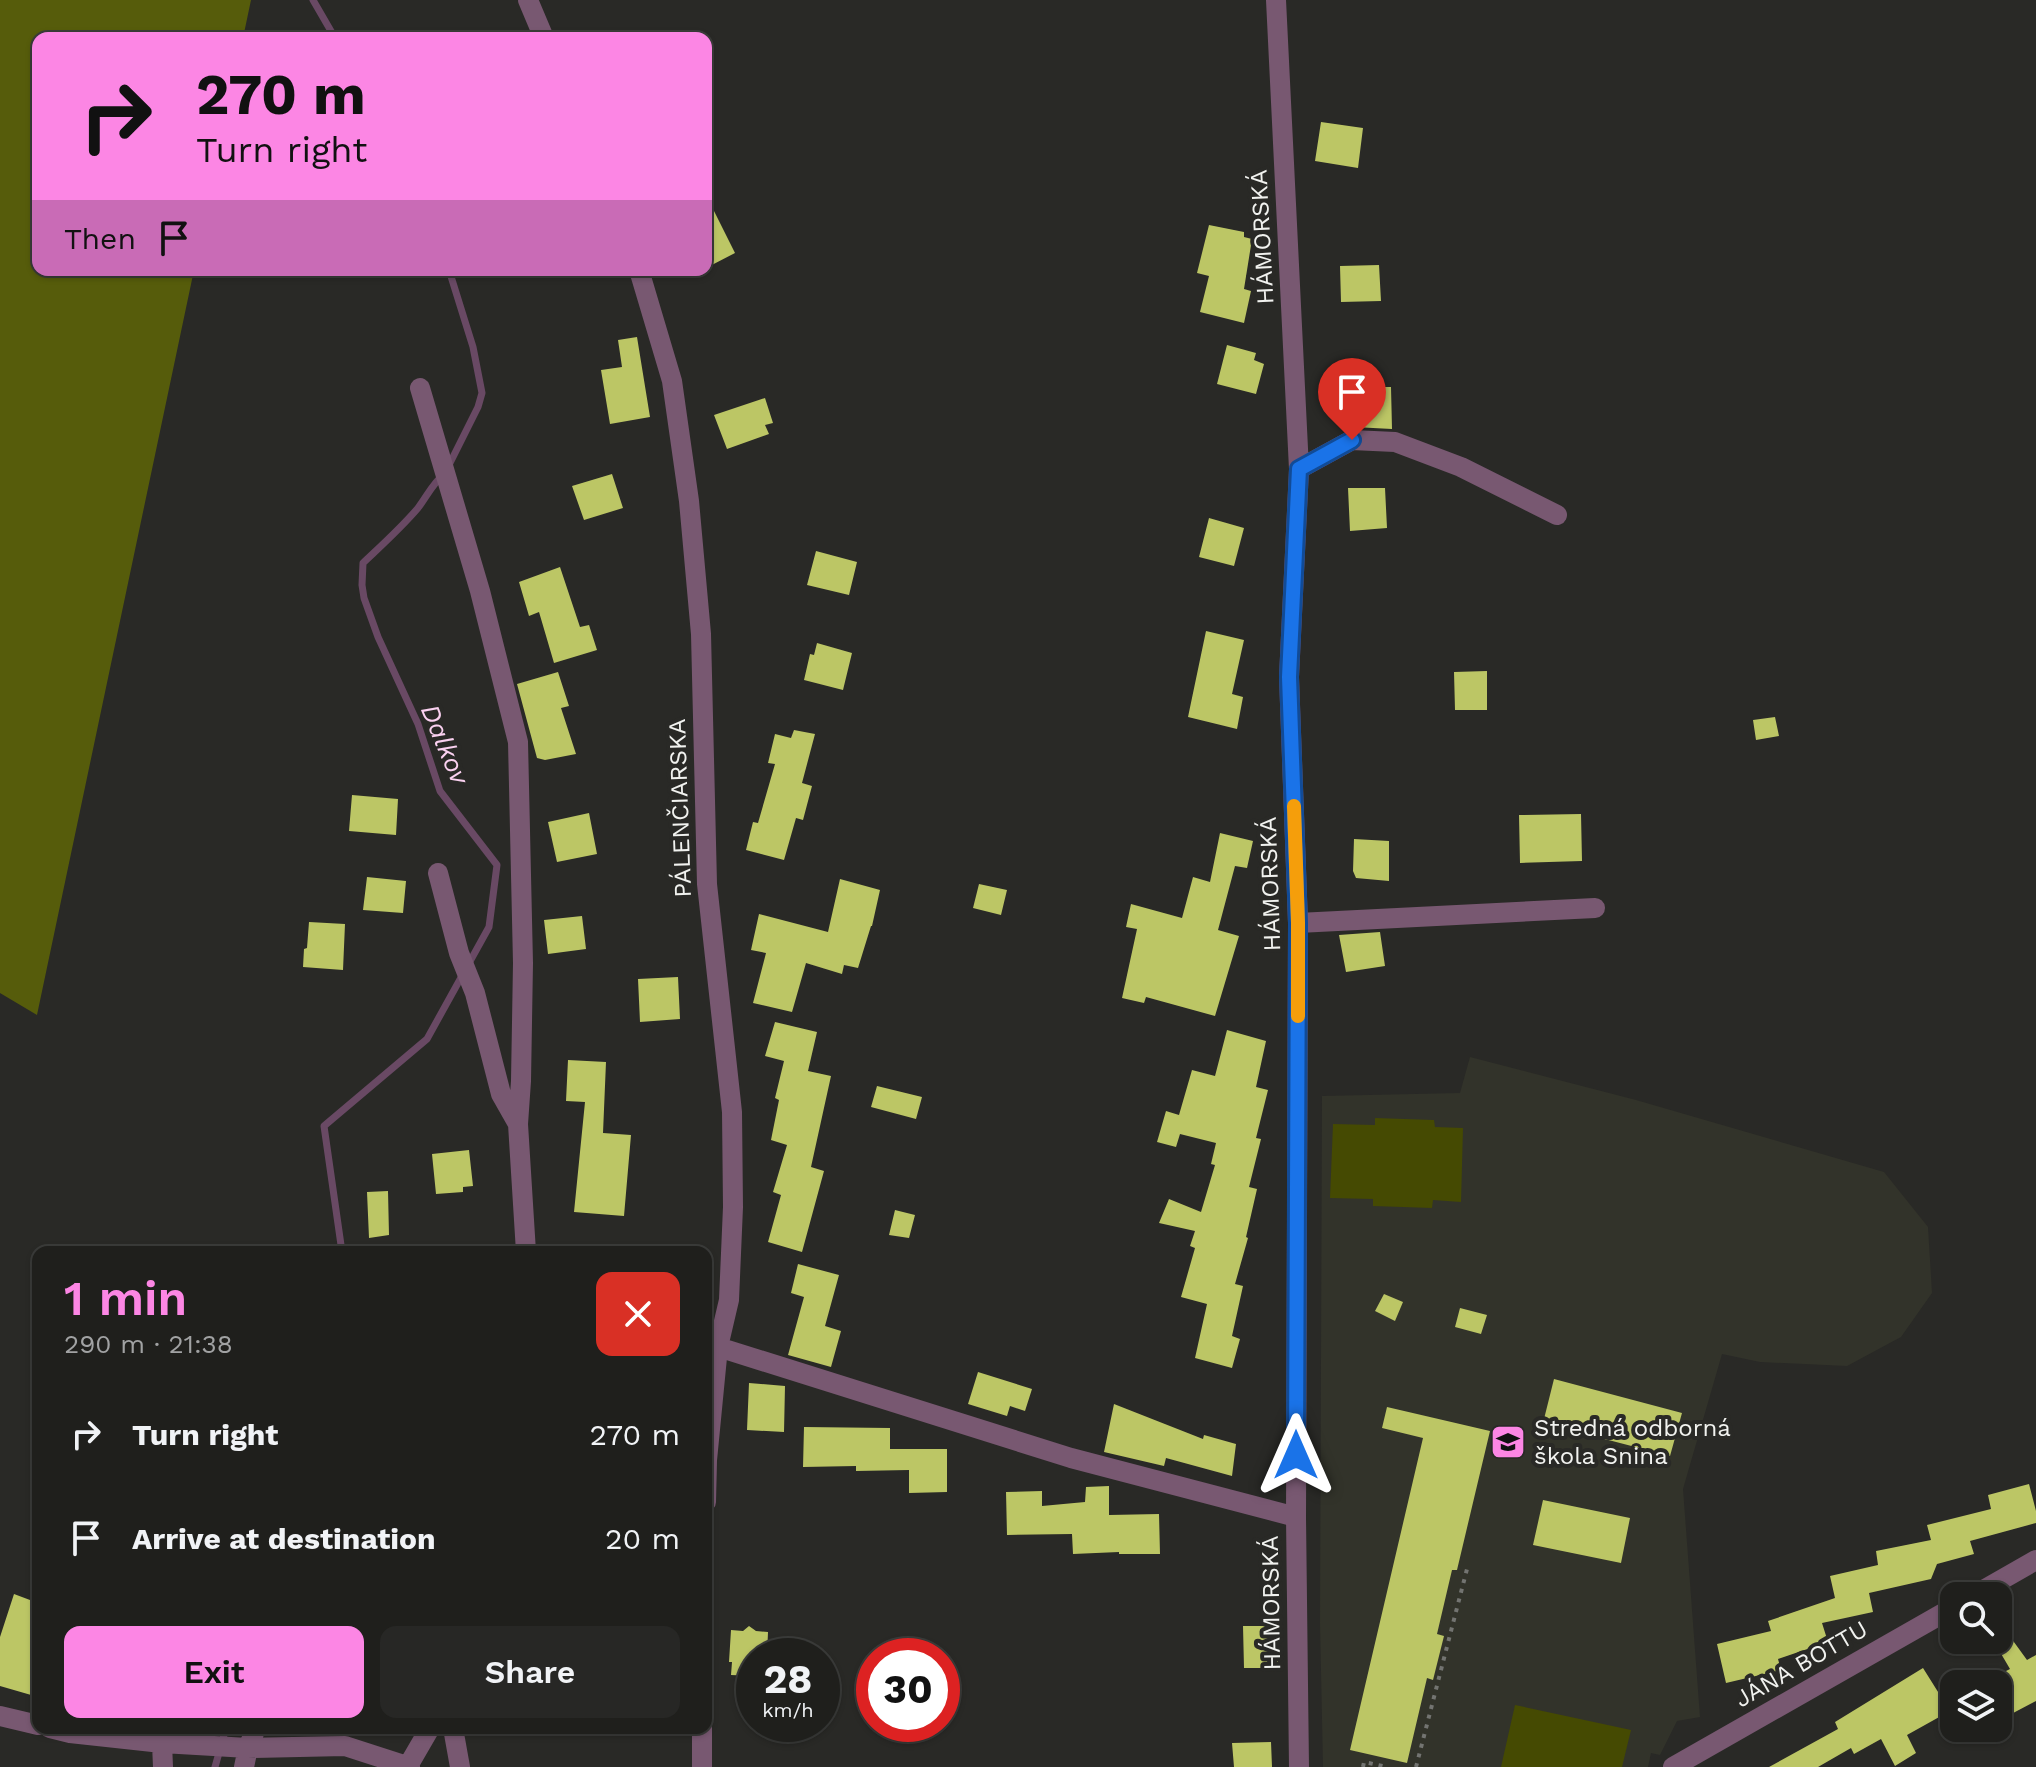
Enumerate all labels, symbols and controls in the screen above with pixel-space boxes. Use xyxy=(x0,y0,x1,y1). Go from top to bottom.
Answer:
text: 270 m xyxy=(196,62,366,128)
icon: right xyxy=(64,64,168,168)
text: Turn right xyxy=(196,129,367,171)
street label: HÁMORSKÁ xyxy=(1244,169,1280,305)
icon: arrive xyxy=(152,216,196,260)
text: Then xyxy=(64,221,136,256)
pin xyxy=(1318,358,1386,440)
icon: arrive xyxy=(1330,370,1374,414)
water label: Dalkov xyxy=(415,700,476,790)
street label: PÁLENČIARSKA xyxy=(663,718,697,898)
street label: HÁMORSKÁ xyxy=(1254,816,1286,952)
text: 1 min xyxy=(64,1270,187,1327)
button: close xyxy=(596,1272,680,1356)
text: 290 m · 21:38 xyxy=(64,1329,233,1359)
icon: right xyxy=(64,1412,108,1456)
position arrow xyxy=(1254,1413,1338,1497)
place label: Stredná odborná škola Snina xyxy=(1534,1414,1731,1470)
text: Turn right xyxy=(132,1417,278,1452)
text: 270 m xyxy=(589,1417,680,1452)
school or university icon: Stredná odborná škola Snina xyxy=(1489,1423,1527,1461)
icon: arrive xyxy=(64,1516,108,1560)
text: Arrive at destination xyxy=(132,1521,436,1556)
text: 20 m xyxy=(605,1521,680,1556)
street label: HÁMORSKÁ xyxy=(1256,1535,1286,1671)
map controls xyxy=(1940,1582,2012,1742)
button: search xyxy=(1940,1582,2012,1654)
street label: JÁNA BOTTU xyxy=(1730,1615,1872,1713)
button: Exit xyxy=(64,1626,364,1718)
button: Share xyxy=(380,1626,680,1718)
speed limit sign: 30 xyxy=(856,1638,960,1742)
text: 28 xyxy=(764,1656,812,1703)
button: layers xyxy=(1940,1670,2012,1742)
text: km/h xyxy=(762,1698,814,1722)

